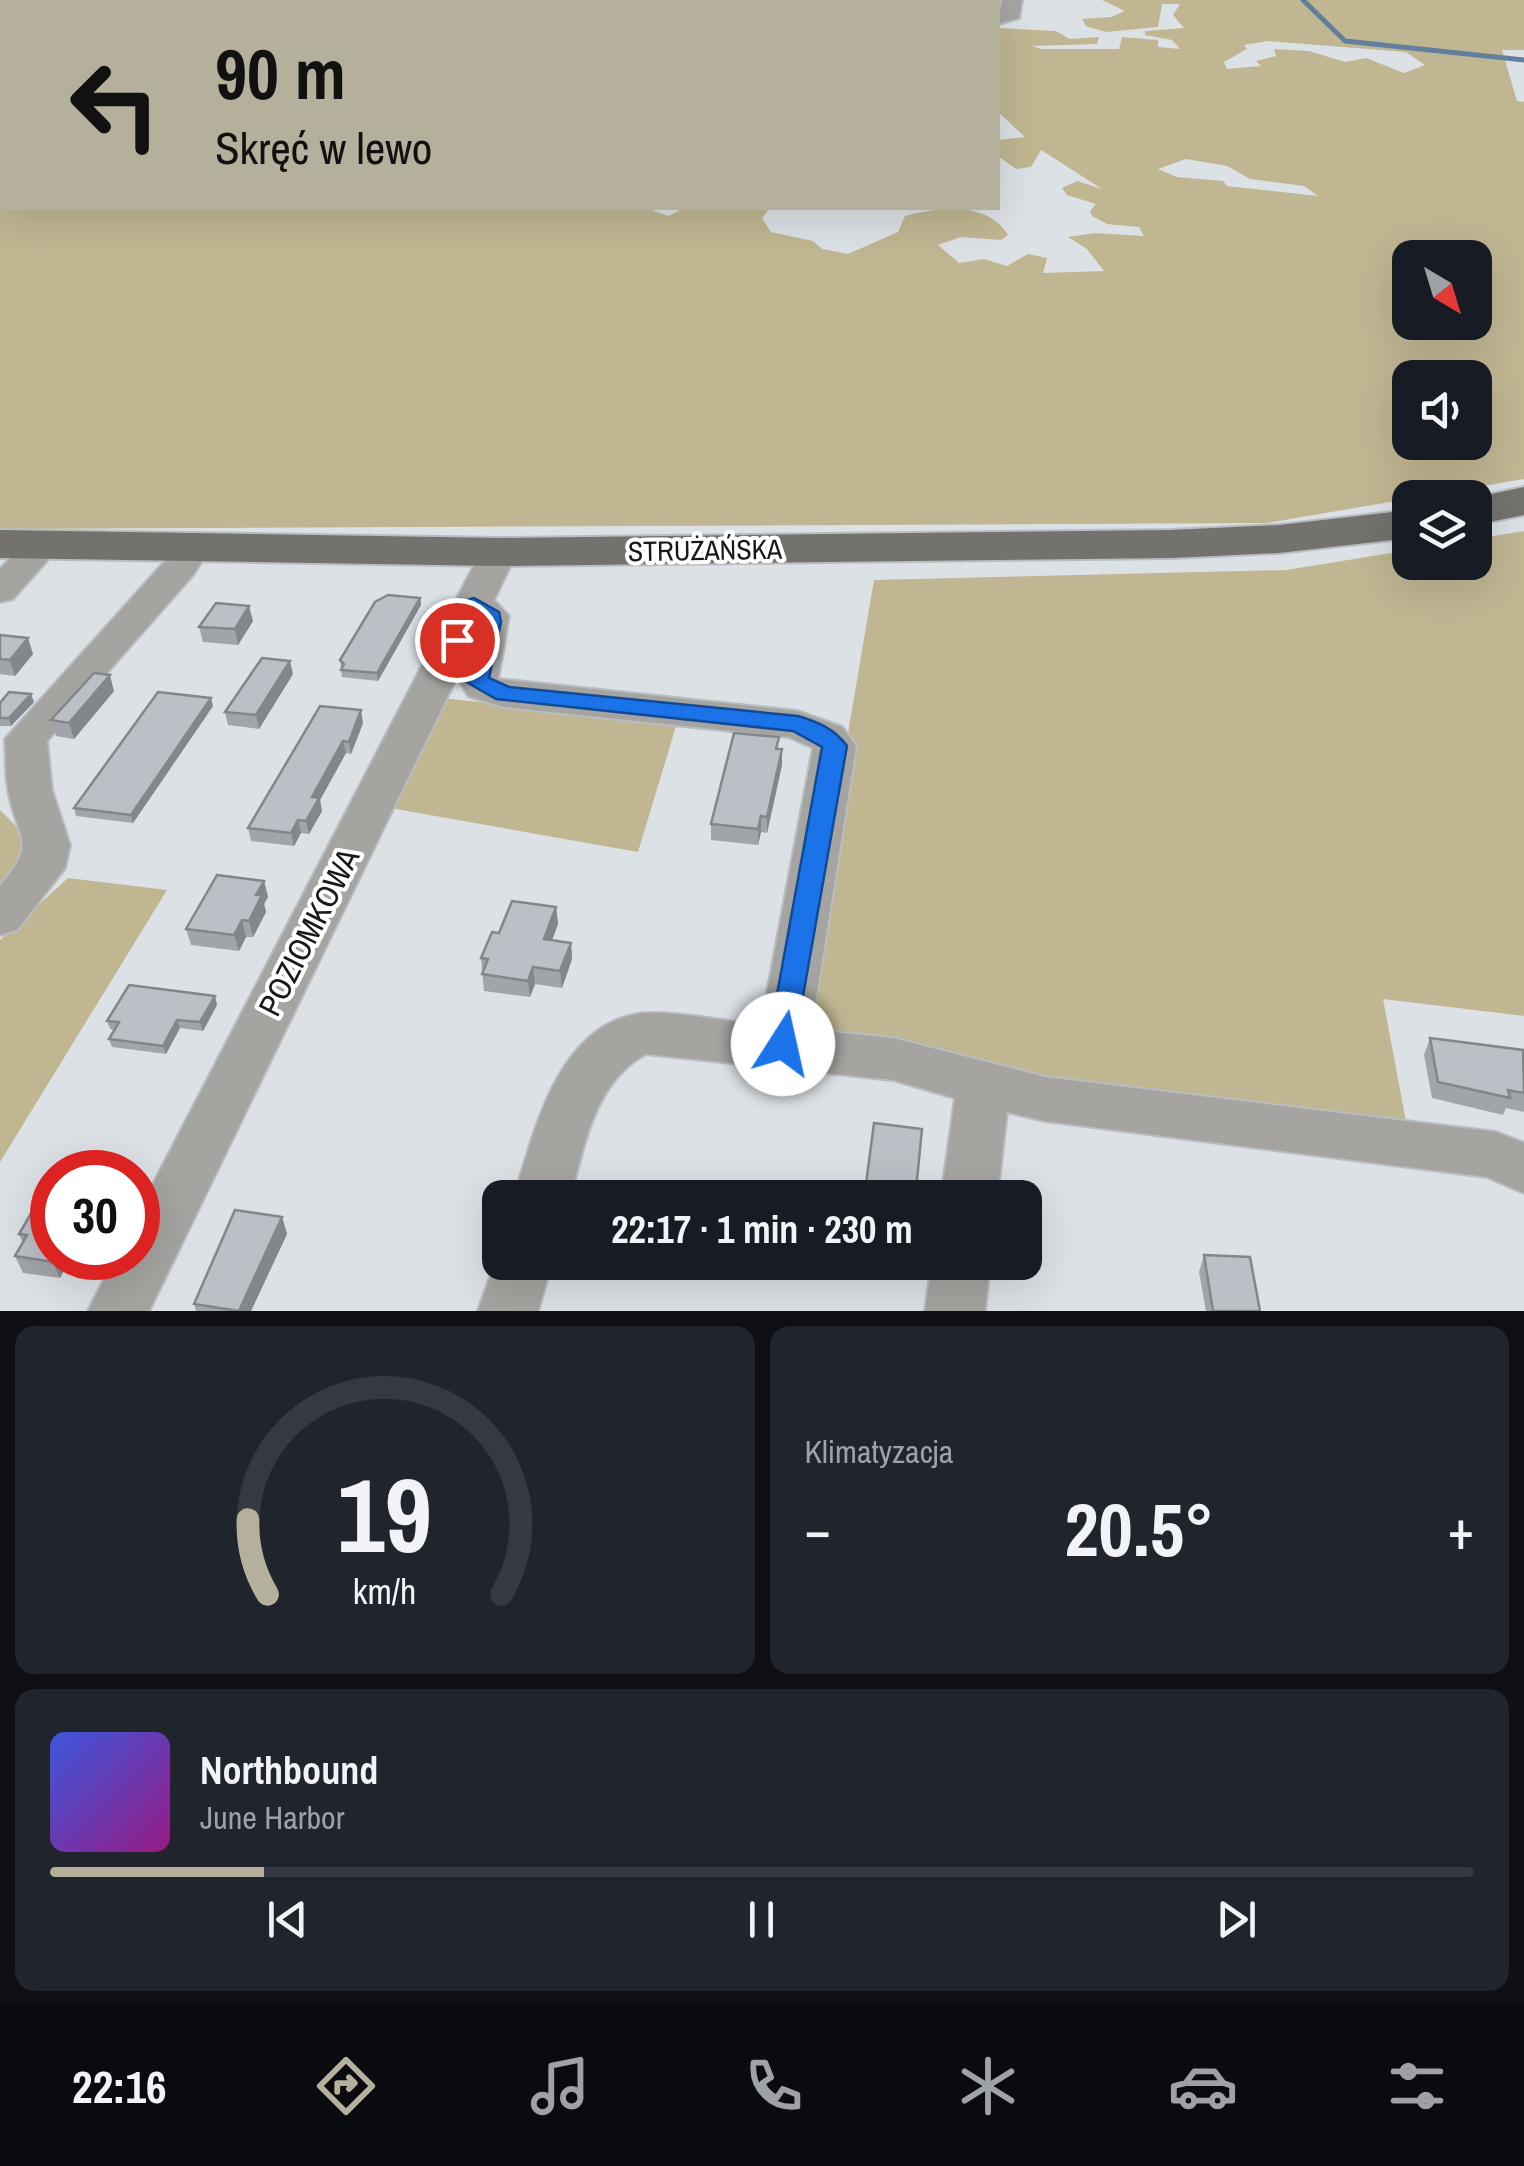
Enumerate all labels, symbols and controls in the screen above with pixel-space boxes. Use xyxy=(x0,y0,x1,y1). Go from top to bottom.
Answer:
text: 90 m xyxy=(215,27,346,121)
icon: left xyxy=(50,40,180,170)
text: Skręć w lewo xyxy=(215,117,432,178)
north arrow xyxy=(1392,240,1492,340)
map controls xyxy=(1392,240,1492,580)
button: sound xyxy=(1392,360,1492,460)
button: layers xyxy=(1392,480,1492,580)
street label: STRUŻAŃSKA xyxy=(627,530,783,570)
pin xyxy=(415,598,500,683)
icon: arrive xyxy=(430,613,485,668)
street label: POZIOMKOWA xyxy=(248,840,369,1023)
position arrow xyxy=(731,992,835,1096)
speed limit sign: 30 xyxy=(30,1150,160,1280)
text: 22:17 · 1 min · 230 m xyxy=(611,1204,913,1255)
text: Klimatyzacja xyxy=(805,1430,953,1473)
text: 19 xyxy=(337,1444,432,1584)
text: 20.5° xyxy=(1064,1478,1214,1579)
text: − xyxy=(805,1492,831,1566)
text: + xyxy=(1448,1492,1474,1566)
text: km/h xyxy=(353,1567,417,1615)
text: Northbound xyxy=(200,1745,378,1796)
text: June Harbor xyxy=(200,1796,344,1839)
icon: previous xyxy=(260,1892,315,1947)
icon: pause xyxy=(734,1892,789,1947)
icon: next xyxy=(1209,1892,1264,1947)
icon: directions xyxy=(311,2051,381,2121)
icon: music xyxy=(525,2051,595,2121)
icon: phone xyxy=(739,2051,809,2121)
icon: climate xyxy=(953,2051,1023,2121)
icon: car xyxy=(1168,2051,1238,2121)
icon: filters xyxy=(1382,2051,1452,2121)
text: 22:16 xyxy=(72,2056,166,2117)

